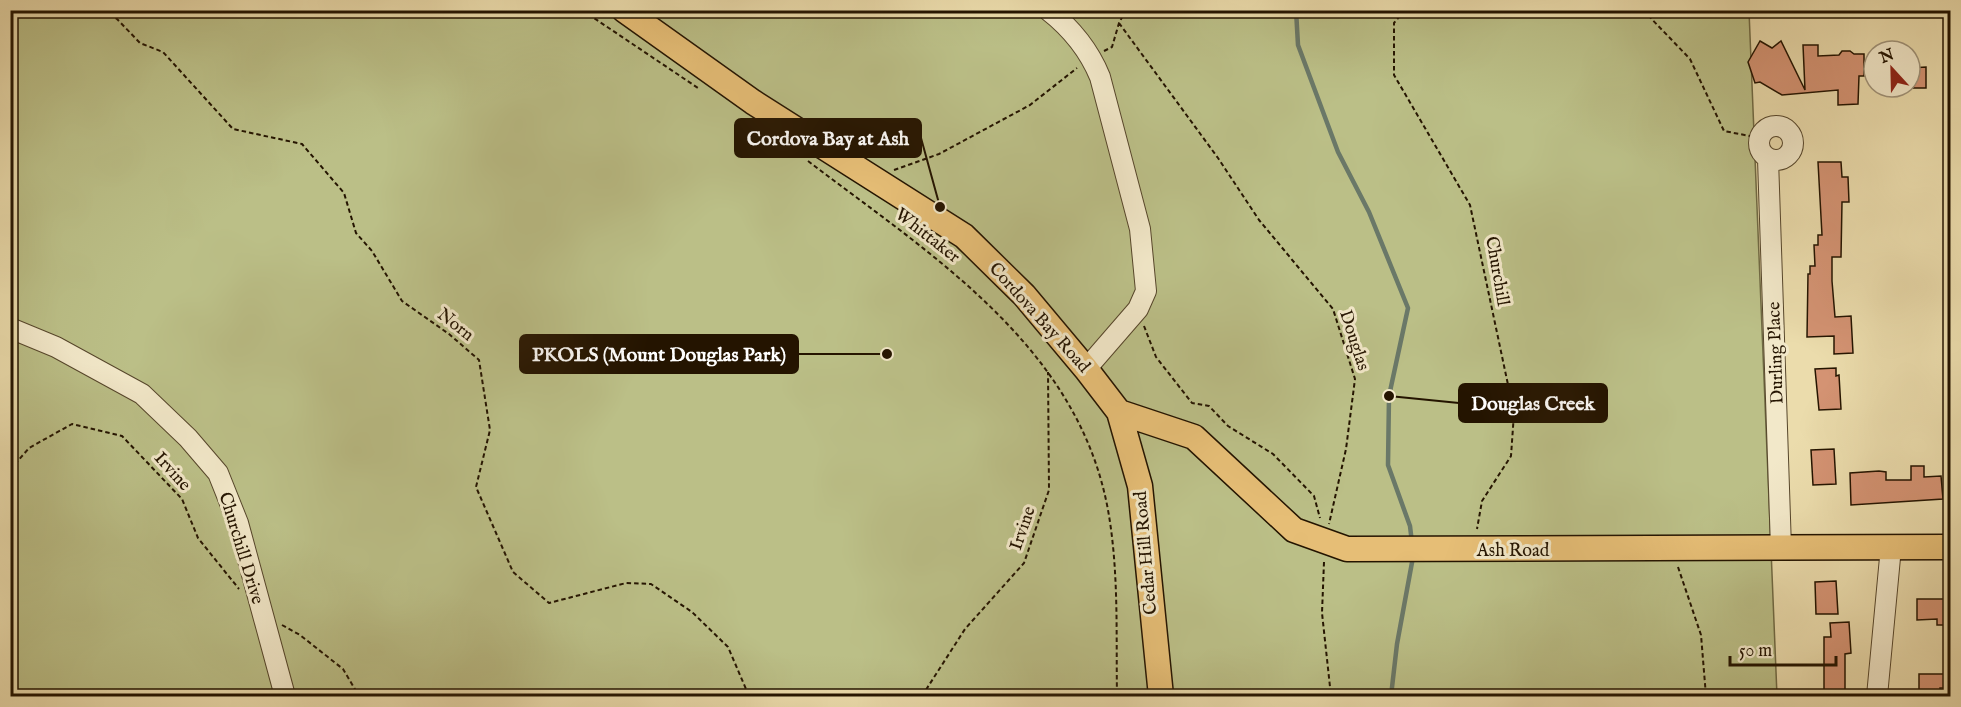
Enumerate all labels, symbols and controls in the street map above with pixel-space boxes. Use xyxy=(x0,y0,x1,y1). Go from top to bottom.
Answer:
north arrow xyxy=(1862,39,1922,99)
text: N xyxy=(1876,45,1897,69)
callout: Cordova Bay at Ash xyxy=(735,119,921,157)
text: Cordova Bay at Ash xyxy=(747,127,910,152)
street label: Whittaker xyxy=(890,203,965,269)
street label: Churchill xyxy=(1479,235,1514,308)
street label: Cordova Bay Road xyxy=(983,258,1095,378)
street label: Durling Place xyxy=(1763,301,1790,405)
street label: Norn xyxy=(432,304,479,347)
street label: Douglas xyxy=(1333,307,1374,374)
callout: PKOLS (Mount Douglas Park) xyxy=(520,335,798,373)
text: PKOLS (Mount Douglas Park) xyxy=(532,343,786,368)
callout: Douglas Creek xyxy=(1459,384,1607,422)
text: Douglas Creek xyxy=(1471,392,1596,417)
street label: Irvine xyxy=(148,448,195,496)
street label: Churchill Drive xyxy=(213,490,269,607)
street label: Cedar Hill Road xyxy=(1130,490,1163,616)
street label: Irvine xyxy=(1005,503,1042,554)
street label: Ash Road xyxy=(1476,540,1550,563)
scale bar xyxy=(1730,629,1836,667)
text: 50 m xyxy=(1739,640,1772,663)

